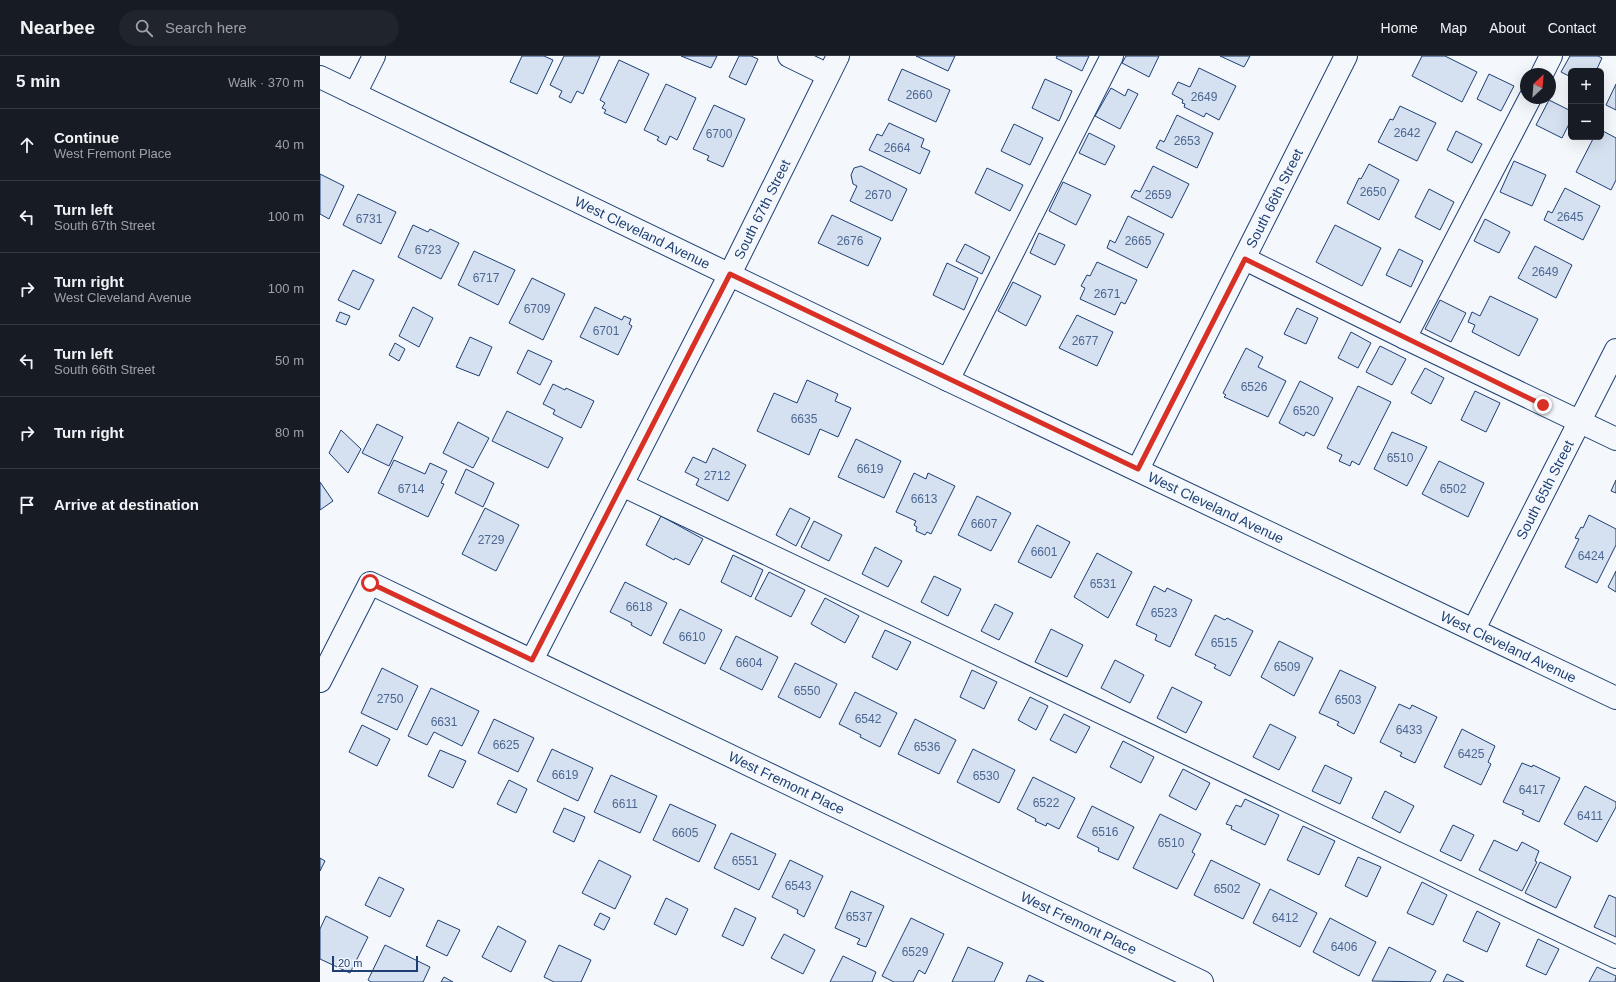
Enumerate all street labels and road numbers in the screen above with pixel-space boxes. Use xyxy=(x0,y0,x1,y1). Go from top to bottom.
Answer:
street label: South 66th Street xyxy=(1243,146,1306,251)
street label: South 67th Street xyxy=(731,157,793,262)
street label: West Cleveland Avenue xyxy=(572,193,713,272)
street label: South 65th Street xyxy=(1513,438,1577,542)
street label: West Cleveland Avenue xyxy=(1146,468,1286,547)
street label: West Cleveland Avenue xyxy=(1438,608,1579,686)
street label: West Fremont Place xyxy=(726,748,847,817)
street label: West Fremont Place xyxy=(1018,888,1139,958)

